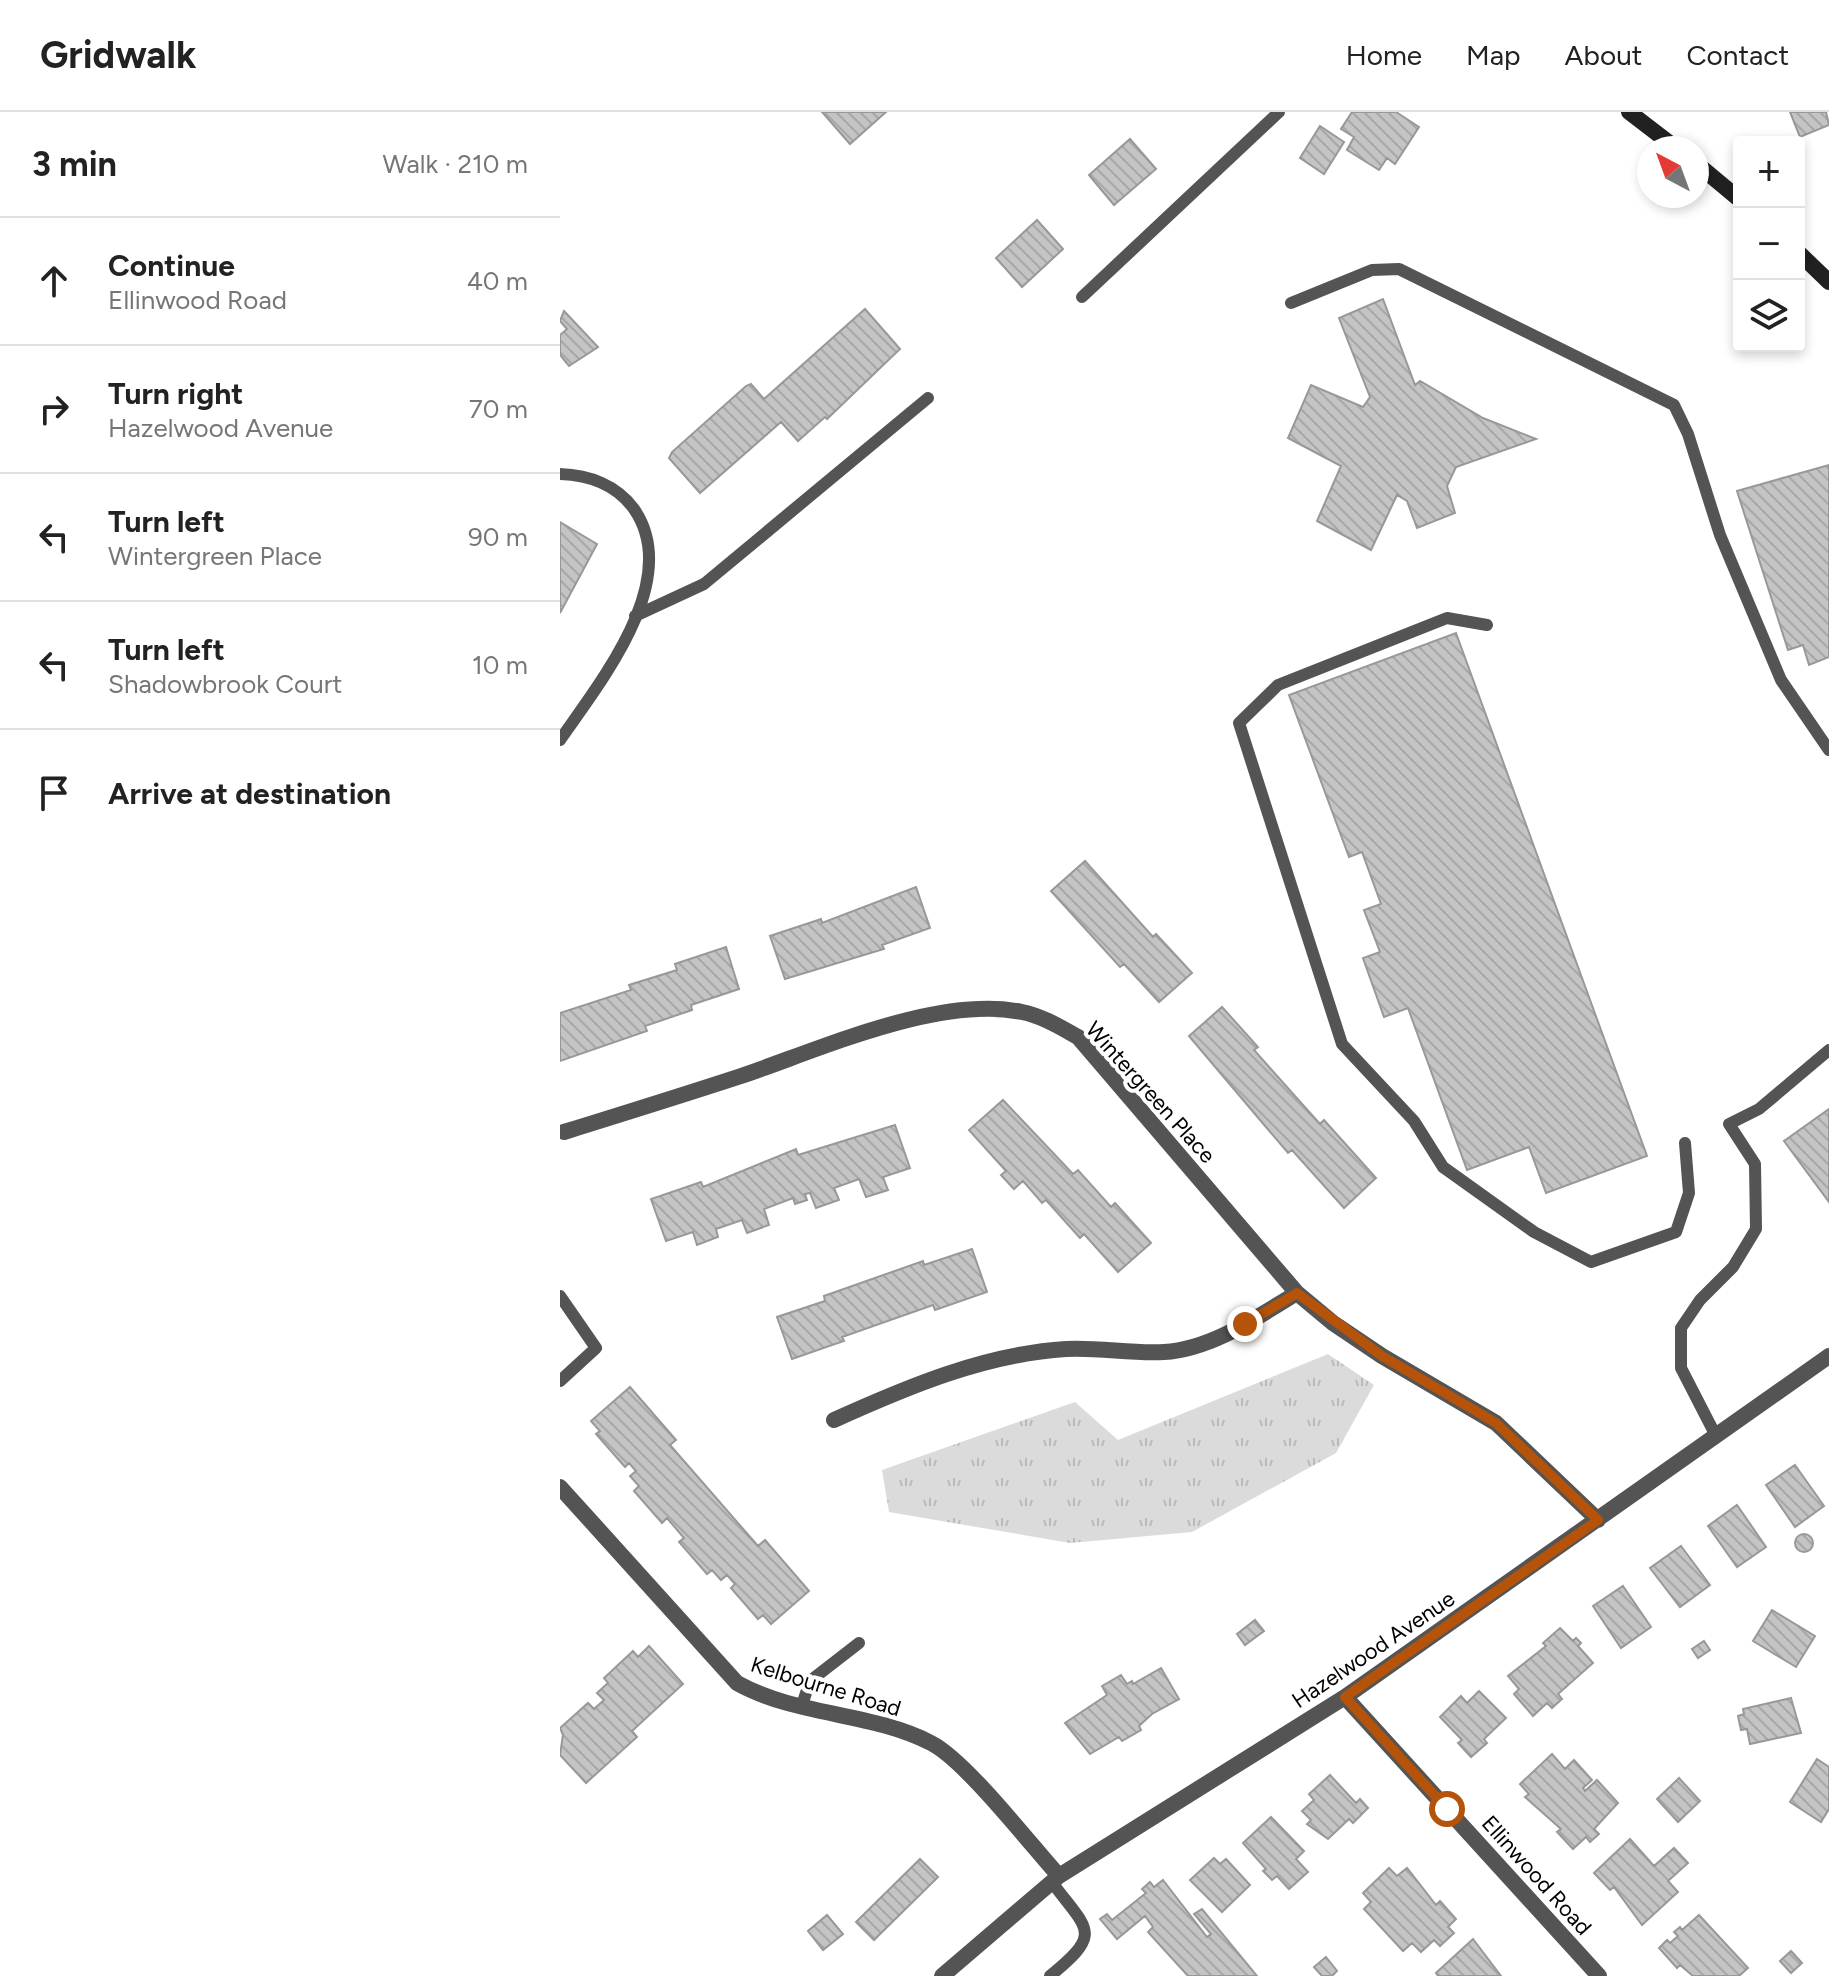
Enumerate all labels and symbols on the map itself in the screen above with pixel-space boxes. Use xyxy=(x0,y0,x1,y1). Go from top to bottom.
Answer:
north arrow xyxy=(1637,136,1709,208)
street label: Wintergreen Place xyxy=(1080,1016,1221,1169)
route end xyxy=(1227,1306,1263,1342)
street label: Hazelwood Avenue xyxy=(1287,1585,1460,1714)
street label: Kelbourne Road xyxy=(747,1651,904,1722)
route start xyxy=(1429,1791,1465,1827)
street label: Ellinwood Road xyxy=(1476,1810,1597,1941)

